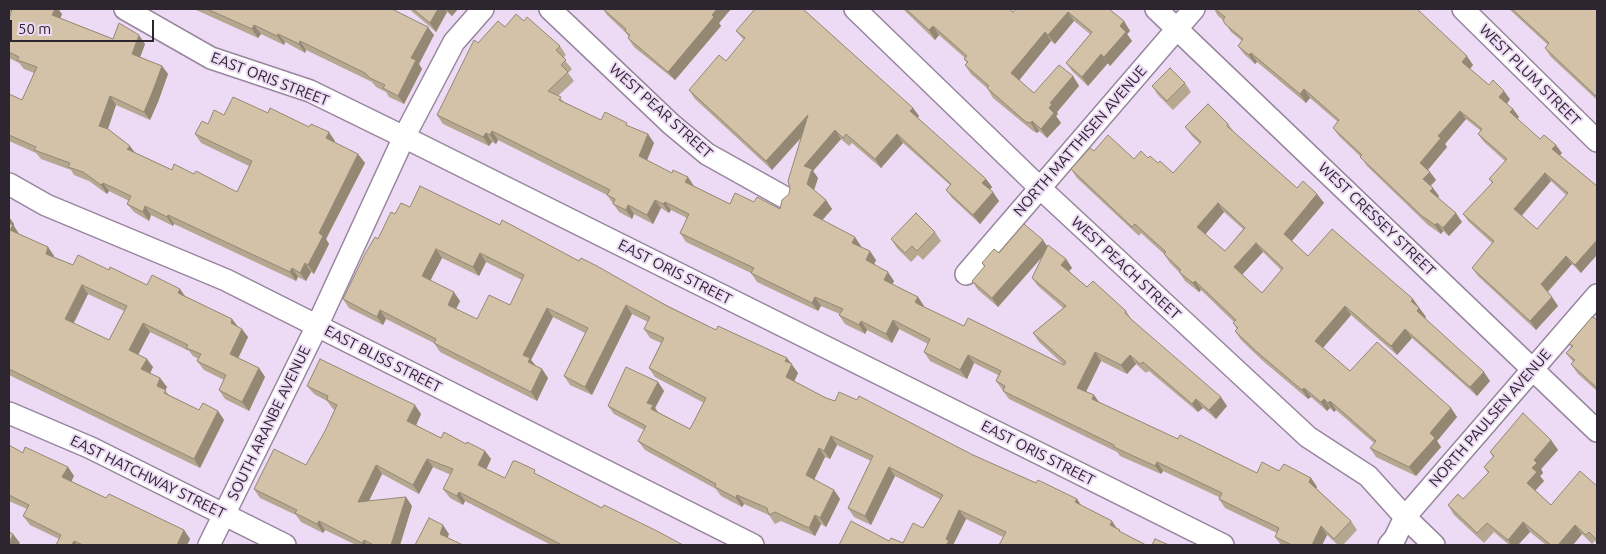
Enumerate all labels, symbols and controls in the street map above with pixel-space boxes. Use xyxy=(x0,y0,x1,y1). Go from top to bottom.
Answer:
scale bar xyxy=(12,10,156,42)
text: 50 m xyxy=(18,20,51,37)
street label: WEST PLUM STREET xyxy=(1476,21,1584,129)
street label: EAST ORIS STREET xyxy=(208,48,332,110)
street label: WEST PEAR STREET xyxy=(606,60,716,162)
street label: NORTH MATTHISEN AVENUE xyxy=(1010,62,1150,220)
street label: WEST CRESSEY STREET xyxy=(1315,158,1439,280)
street label: WEST PEACH STREET xyxy=(1068,213,1184,323)
street label: EAST ORIS STREET xyxy=(615,236,735,308)
street label: EAST BLISS STREET xyxy=(321,322,445,396)
street label: SOUTH ARANBE AVENUE xyxy=(224,343,314,503)
street label: NORTH PAULSEN AVENUE xyxy=(1425,345,1555,491)
street label: EAST ORIS STREET xyxy=(978,417,1098,489)
street label: EAST HATCHWAY STREET xyxy=(67,432,229,522)

